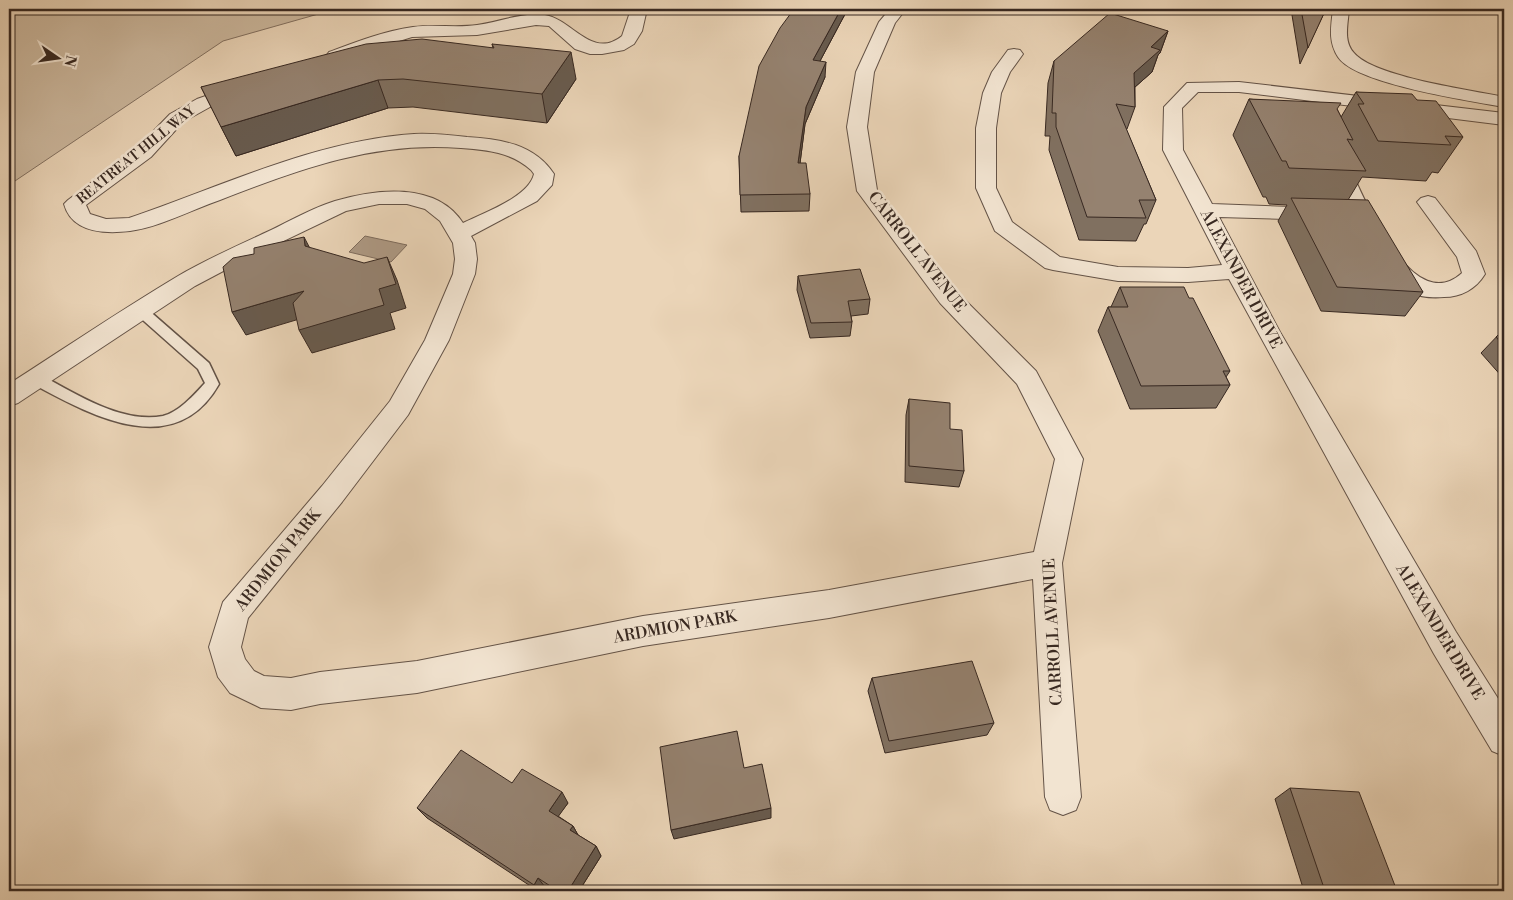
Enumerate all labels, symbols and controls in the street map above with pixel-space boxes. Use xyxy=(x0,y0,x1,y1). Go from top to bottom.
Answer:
north arrow xyxy=(32,32,82,82)
text: N xyxy=(60,53,80,68)
street label: REATREAT HILL WAY xyxy=(73,101,200,208)
street label: CARROLL AVENUE xyxy=(864,188,970,316)
street label: ALEXANDER DRIVE xyxy=(1195,205,1286,352)
street label: ARDMION PARK xyxy=(230,504,326,616)
street label: CARROLL AVENUE xyxy=(1039,558,1067,706)
street label: ALEXANDER DRIVE xyxy=(1391,560,1489,704)
street label: ARDMION PARK xyxy=(611,606,740,648)

